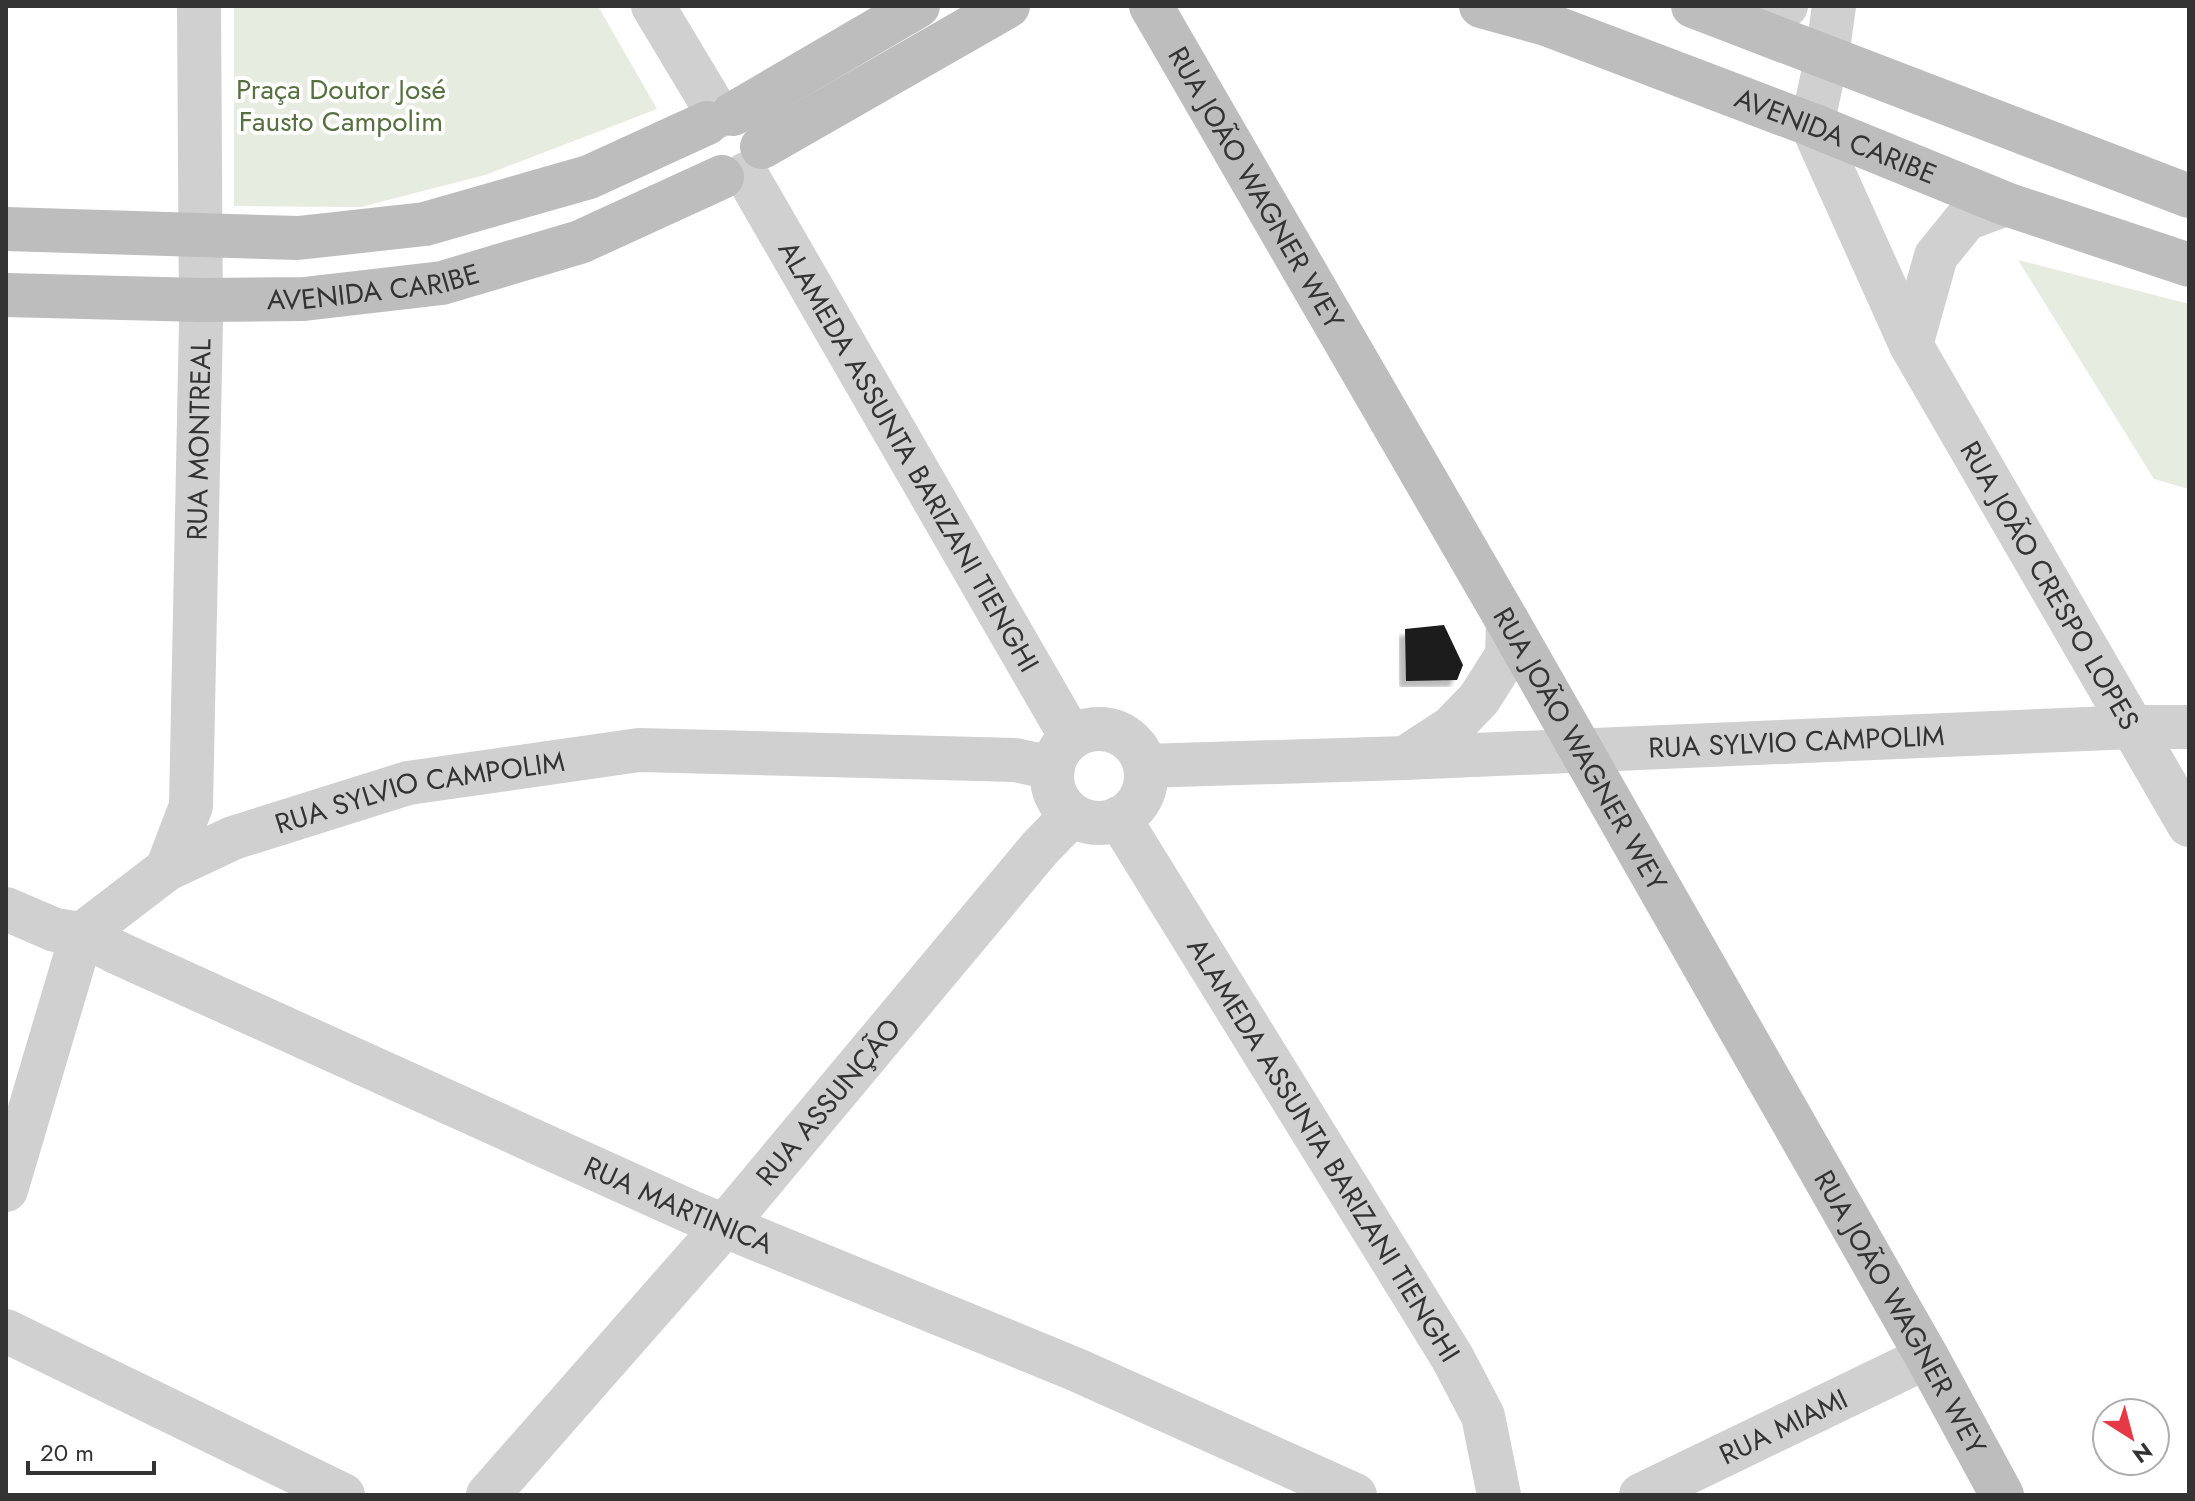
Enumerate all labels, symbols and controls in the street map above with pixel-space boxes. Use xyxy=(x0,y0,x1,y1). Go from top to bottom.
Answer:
street label: RUA JOÃO WAGNER WEY xyxy=(1158,39,1355,337)
park label: Praça Doutor José Fausto Campolim xyxy=(236,69,446,142)
street label: AVENIDA CARIBE xyxy=(1729,77,1943,194)
street label: ALAMEDA ASSUNTA BARIZANI TIENGHI xyxy=(768,233,1050,680)
street label: AVENIDA CARIBE xyxy=(267,253,484,320)
street label: RUA MONTREAL xyxy=(176,338,221,541)
street label: RUA JOÃO CRESPO LOPES xyxy=(1950,433,2150,737)
street label: RUA JOÃO WAGNER WEY xyxy=(1483,599,1678,899)
street label: RUA SYLVIO CAMPOLIM xyxy=(1648,715,1946,768)
street label: RUA SYLVIO CAMPOLIM xyxy=(270,740,567,844)
street label: ALAMEDA ASSUNTA BARIZANI TIENGHI xyxy=(1177,930,1471,1370)
street label: RUA ASSUNÇÃO xyxy=(746,1009,910,1194)
street label: RUA MARTINICA xyxy=(577,1146,780,1264)
street label: RUA JOÃO WAGNER WEY xyxy=(1804,1162,1997,1462)
street label: RUA MIAMI xyxy=(1712,1378,1854,1475)
north arrow xyxy=(2091,1397,2171,1477)
scale bar xyxy=(28,1425,154,1475)
text: 20 m xyxy=(40,1435,94,1470)
text: N xyxy=(2126,1435,2159,1471)

